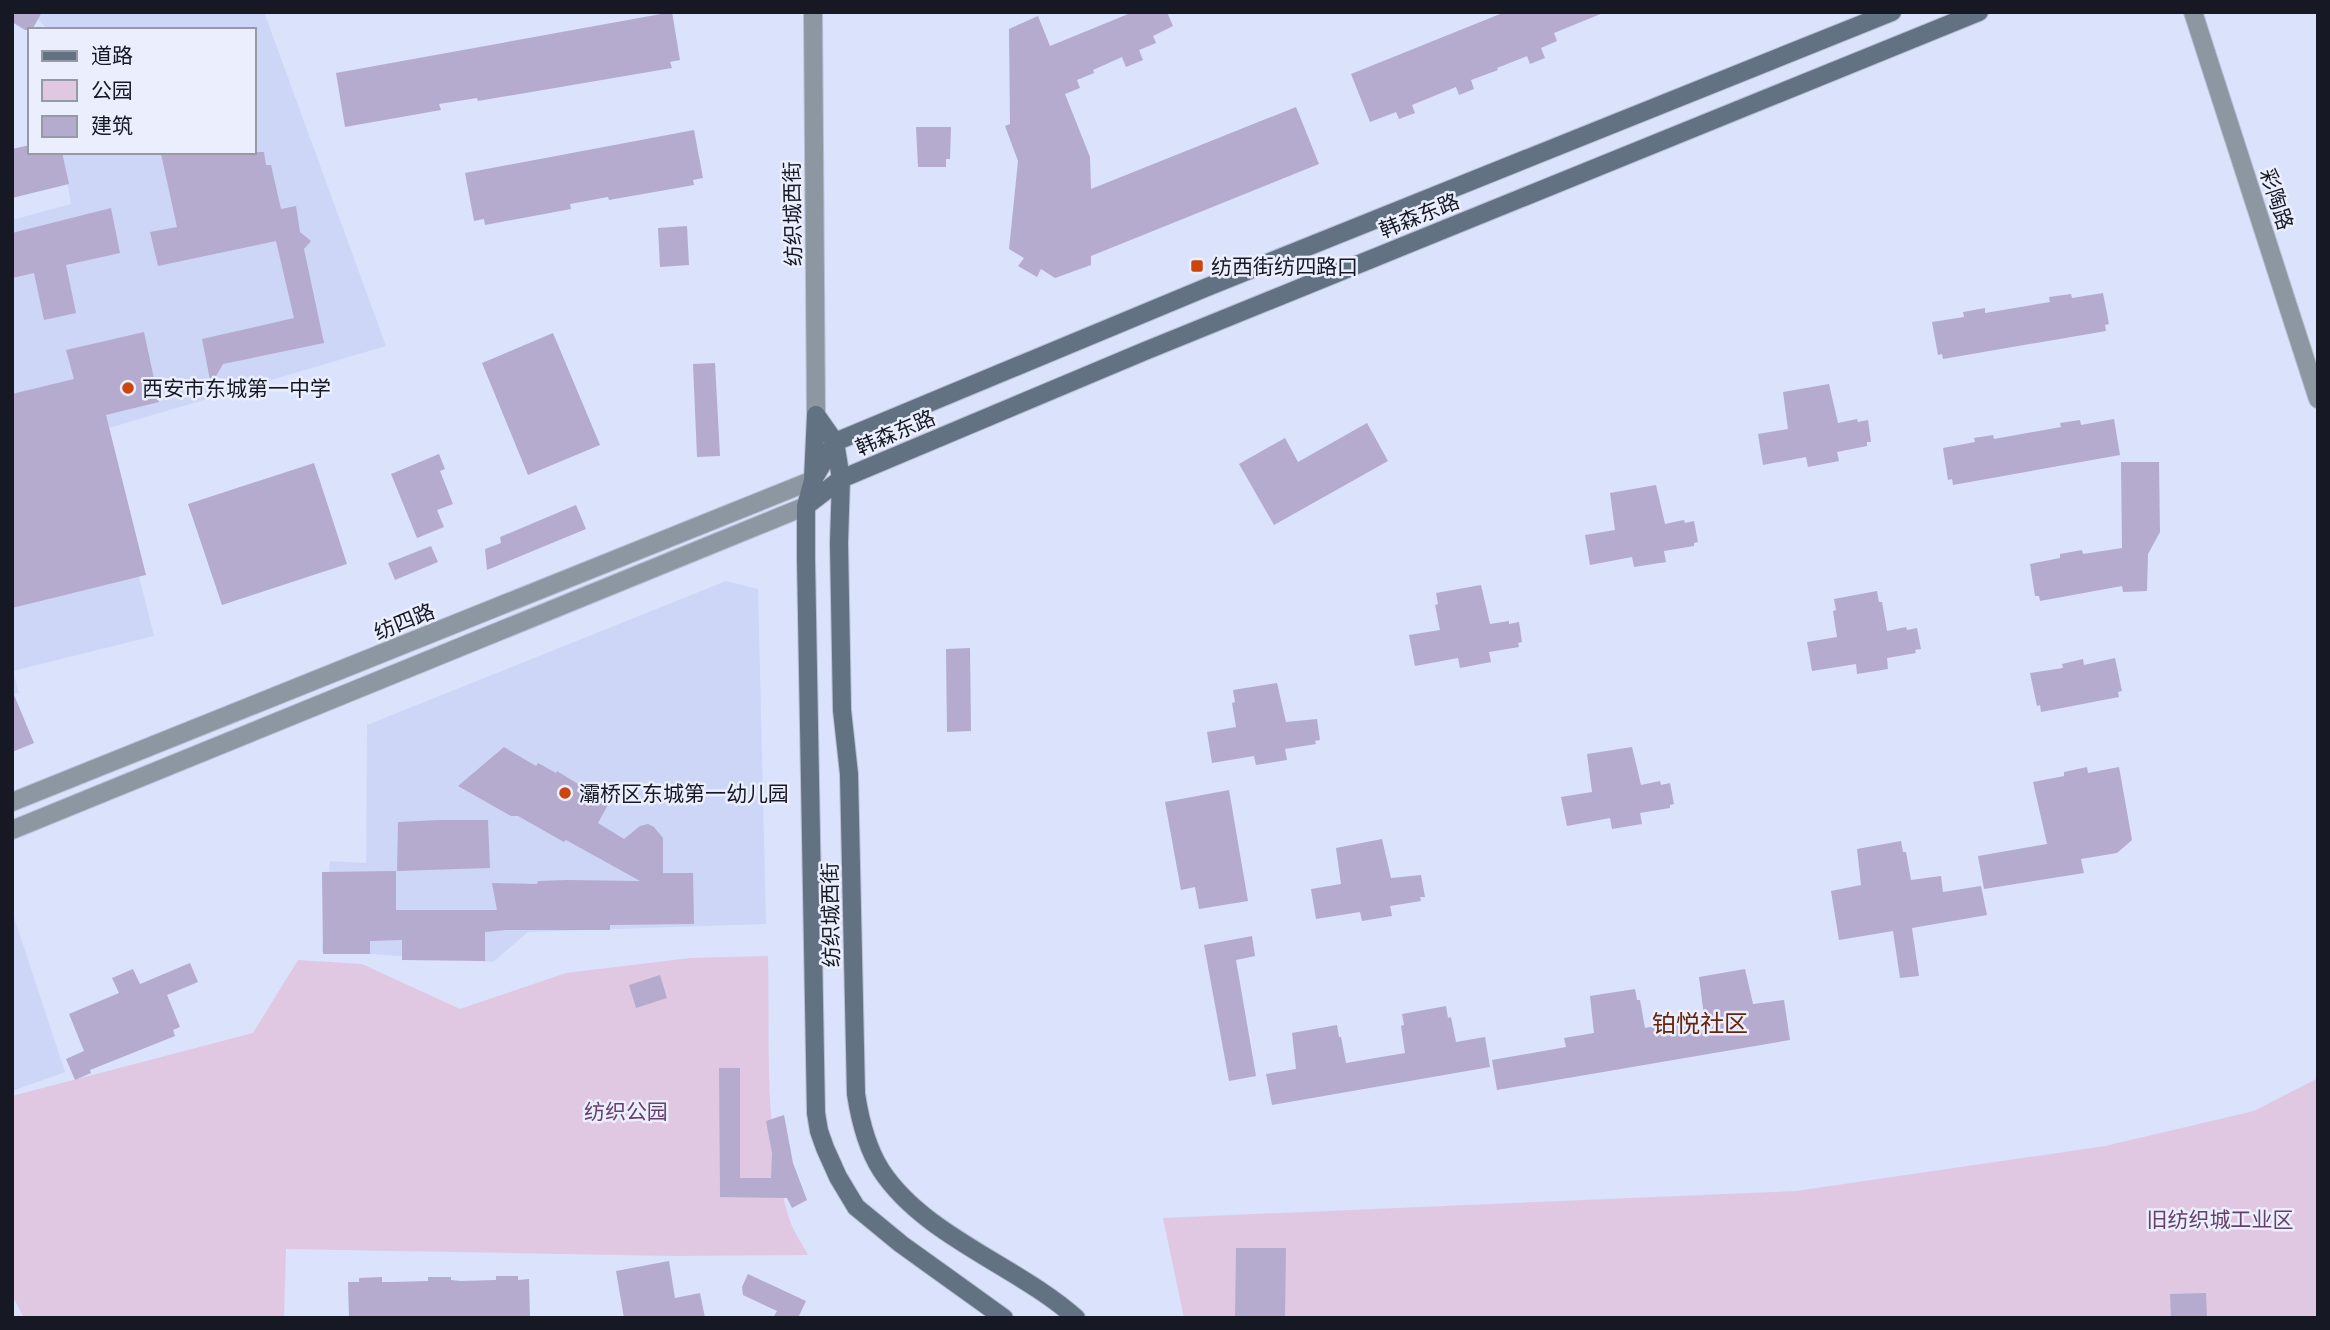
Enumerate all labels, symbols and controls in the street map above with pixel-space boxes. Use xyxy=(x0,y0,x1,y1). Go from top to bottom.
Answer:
legend xyxy=(28,28,256,154)
text: 道路 xyxy=(91,41,133,69)
text: 公园 xyxy=(91,76,133,104)
text: 建筑 xyxy=(91,111,133,139)
street label: 纺织城西街 xyxy=(777,161,807,267)
street label: 彩陶路 xyxy=(2254,165,2300,233)
street label: 韩森东路 xyxy=(1375,186,1463,244)
place label: 纺西街纺四路口 xyxy=(1211,252,1358,280)
marker: 纺西街纺四路口 xyxy=(1189,258,1205,274)
place label: 西安市东城第一中学 xyxy=(142,374,331,402)
marker: 西安市东城第一中学 xyxy=(120,380,136,396)
street label: 韩森东路 xyxy=(851,403,939,461)
street label: 纺四路 xyxy=(370,596,438,646)
place label: 灞桥区东城第一幼儿园 xyxy=(579,779,789,807)
marker: 灞桥区东城第一幼儿园 xyxy=(557,785,573,801)
street label: 纺织城西街 xyxy=(815,862,845,968)
district label: 铂悦社区 xyxy=(1652,1006,1748,1039)
park label: 纺织公园 xyxy=(584,1097,668,1125)
park label: 旧纺织城工业区 xyxy=(2147,1205,2294,1233)

